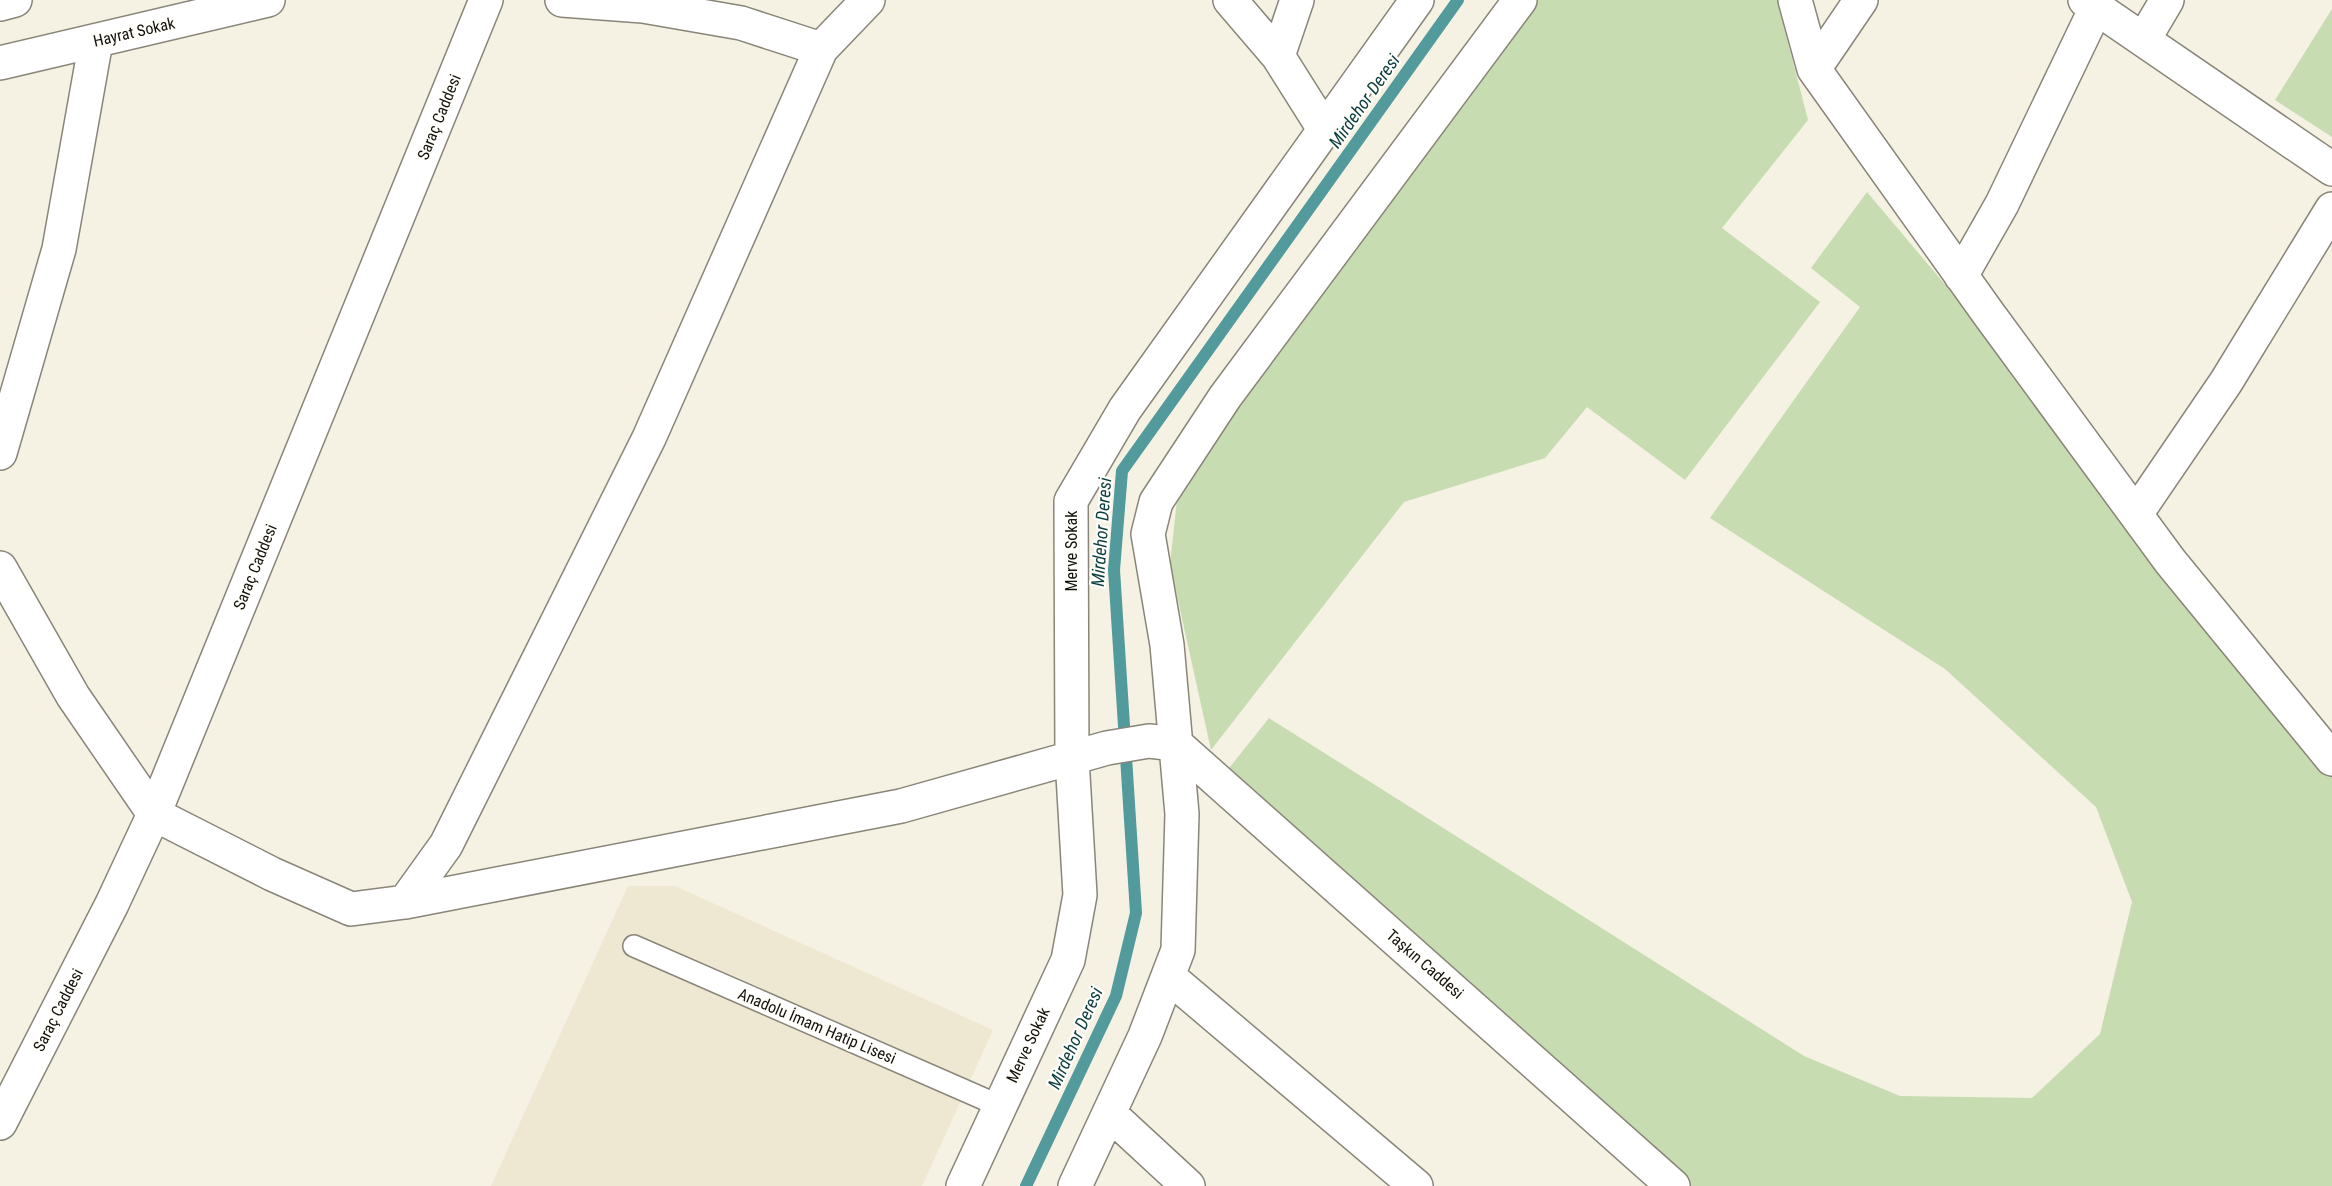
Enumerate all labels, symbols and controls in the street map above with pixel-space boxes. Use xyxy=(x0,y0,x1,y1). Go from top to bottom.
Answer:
street label: Hayrat Sokak xyxy=(91,13,177,51)
water label: Mirdehor Deresi xyxy=(1324,49,1405,152)
street label: Saraç Caddesi xyxy=(413,72,465,162)
water label: Mirdehor Deresi xyxy=(1087,476,1115,587)
street label: Merve Sokak xyxy=(1062,510,1081,591)
street label: Saraç Caddesi xyxy=(229,522,281,612)
street label: Taşkın Caddesi xyxy=(1383,925,1467,1003)
street label: Saraç Caddesi xyxy=(29,965,87,1055)
water label: Mirdehor Deresi xyxy=(1043,983,1107,1092)
street label: Anadolu İmam Hatip Lisesi xyxy=(735,984,899,1068)
street label: Merve Sokak xyxy=(1002,1004,1054,1086)

